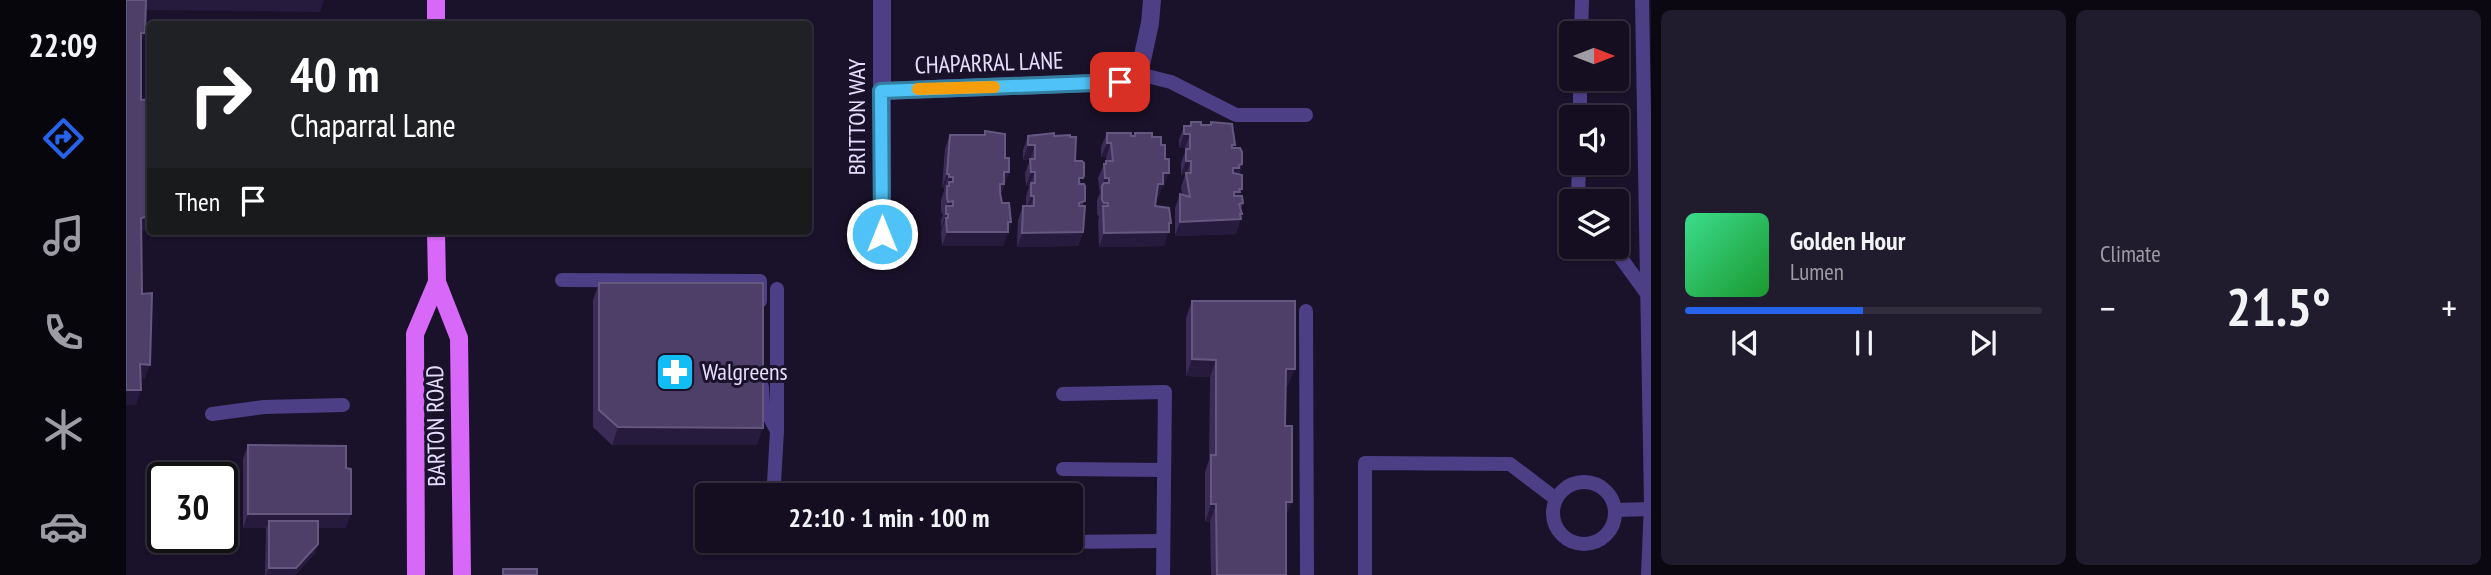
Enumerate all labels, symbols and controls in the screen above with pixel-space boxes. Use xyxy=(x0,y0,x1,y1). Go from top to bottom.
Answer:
north arrow xyxy=(1559,21,1629,91)
map controls xyxy=(1559,21,1629,259)
text: 22:09 xyxy=(28,24,98,66)
text: 40 m xyxy=(290,42,379,106)
street label: CHAPARRAL LANE xyxy=(914,44,1064,81)
icon: right xyxy=(175,49,266,140)
pin xyxy=(1090,52,1150,112)
street label: BRITTON WAY xyxy=(841,59,872,175)
icon: arrive xyxy=(1101,63,1139,101)
text: Chaparral Lane xyxy=(290,104,456,146)
button: sound xyxy=(1559,105,1629,175)
icon: directions xyxy=(39,114,88,163)
icon: arrive xyxy=(234,182,272,220)
text: Then xyxy=(175,185,220,218)
button: layers xyxy=(1559,189,1629,259)
position arrow xyxy=(845,197,919,271)
icon: music xyxy=(39,211,88,260)
text: Golden Hour xyxy=(1790,224,1905,257)
text: Climate xyxy=(2100,239,2161,268)
text: Lumen xyxy=(1790,257,1844,286)
text: 21.5° xyxy=(2226,273,2331,340)
text: − xyxy=(2100,283,2116,332)
text: + xyxy=(2441,283,2457,332)
icon: phone xyxy=(39,308,88,357)
icon: previous xyxy=(1726,324,1764,362)
icon: pause xyxy=(1845,324,1883,362)
icon: next xyxy=(1964,324,2002,362)
pharmacy icon: Walgreens xyxy=(654,351,696,393)
place label: Walgreens xyxy=(702,356,788,387)
street label: BARTON ROAD xyxy=(419,365,452,487)
icon: climate xyxy=(39,405,88,454)
speed limit sign: 30 xyxy=(147,462,238,553)
text: 22:10 · 1 min · 100 m xyxy=(789,501,989,534)
icon: car xyxy=(39,502,88,551)

